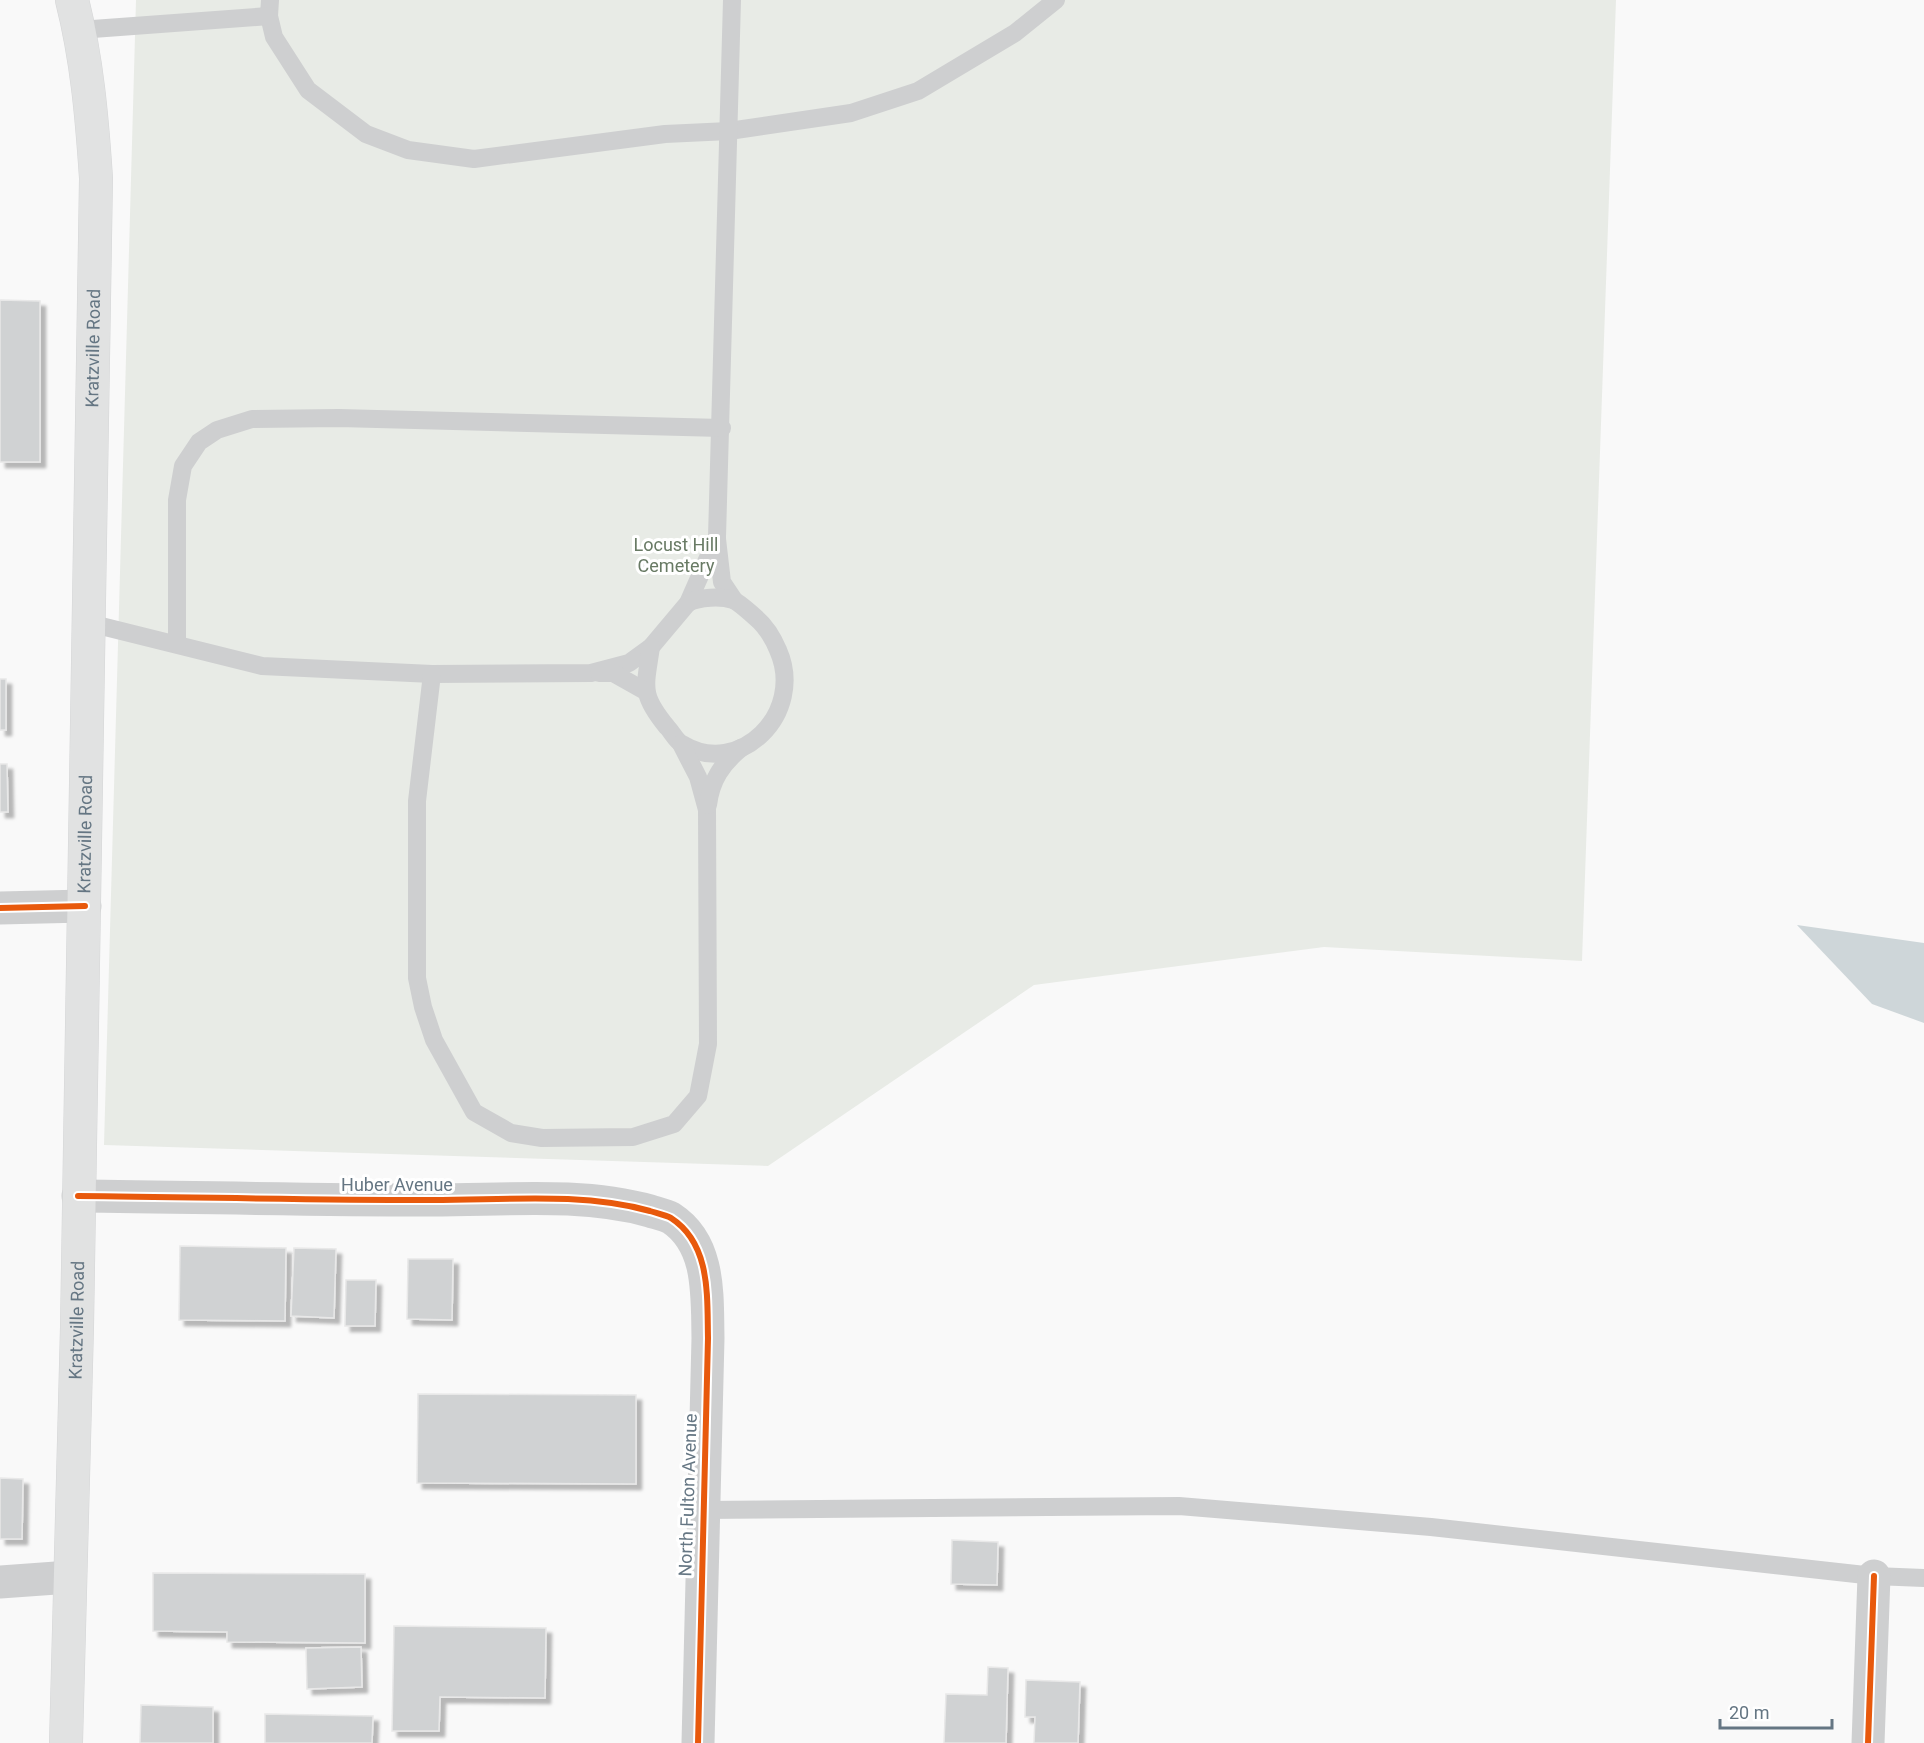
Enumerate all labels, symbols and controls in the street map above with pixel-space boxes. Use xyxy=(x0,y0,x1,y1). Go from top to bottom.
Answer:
street label: Kratzville Road xyxy=(81,289,104,408)
park label: Locust Hill Cemetery xyxy=(634,534,718,576)
street label: Kratzville Road xyxy=(73,775,96,894)
street label: Huber Avenue xyxy=(341,1174,453,1195)
street label: Kratzville Road xyxy=(65,1261,88,1380)
street label: North Fulton Avenue xyxy=(674,1413,701,1577)
scale bar xyxy=(1720,1692,1832,1730)
text: 20 m xyxy=(1729,1702,1769,1723)

